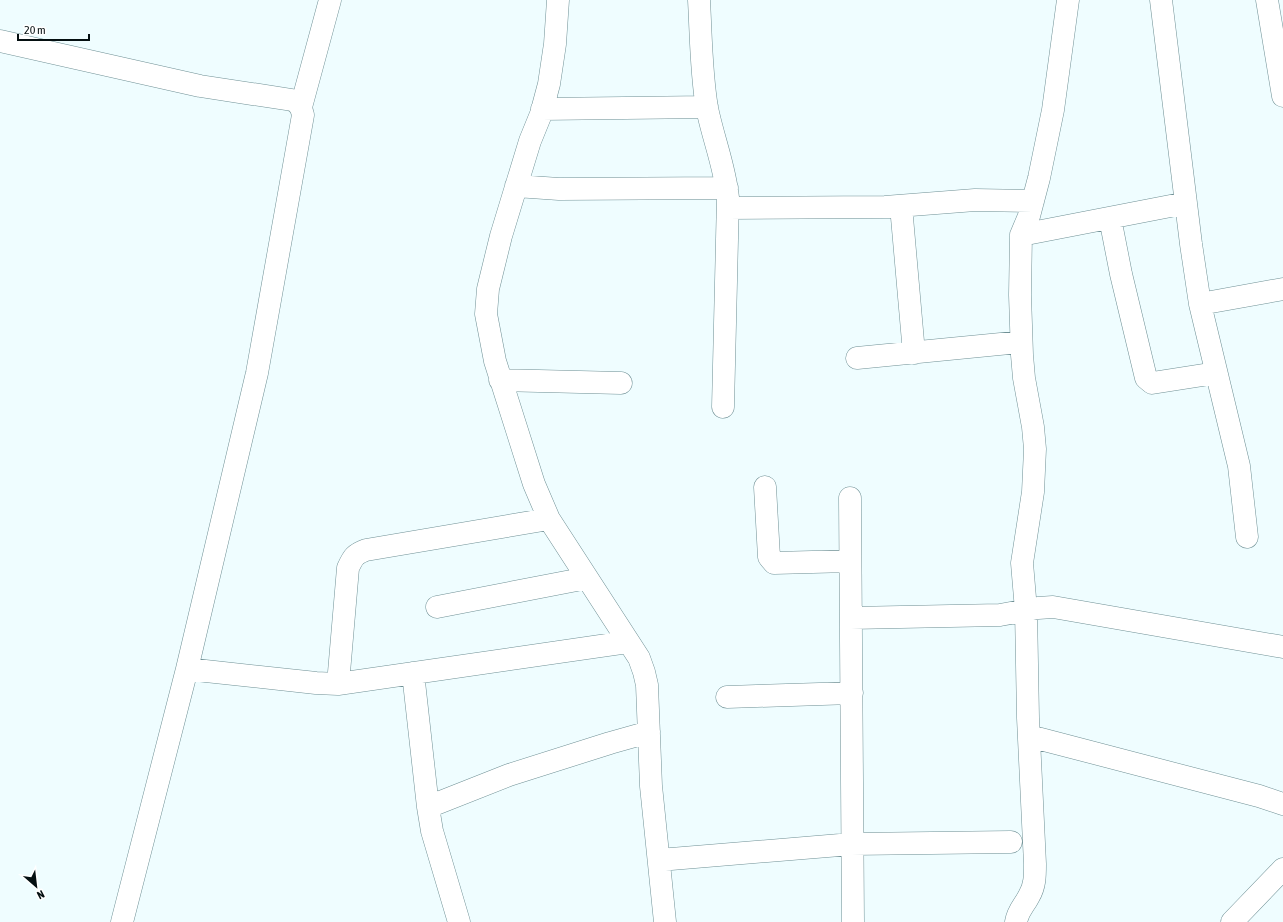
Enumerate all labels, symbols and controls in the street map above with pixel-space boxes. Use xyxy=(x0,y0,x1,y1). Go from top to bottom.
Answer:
scale bar xyxy=(18,16,89,42)
text: 20 m xyxy=(24,23,46,37)
north arrow xyxy=(16,866,56,906)
text: N xyxy=(35,888,46,902)

